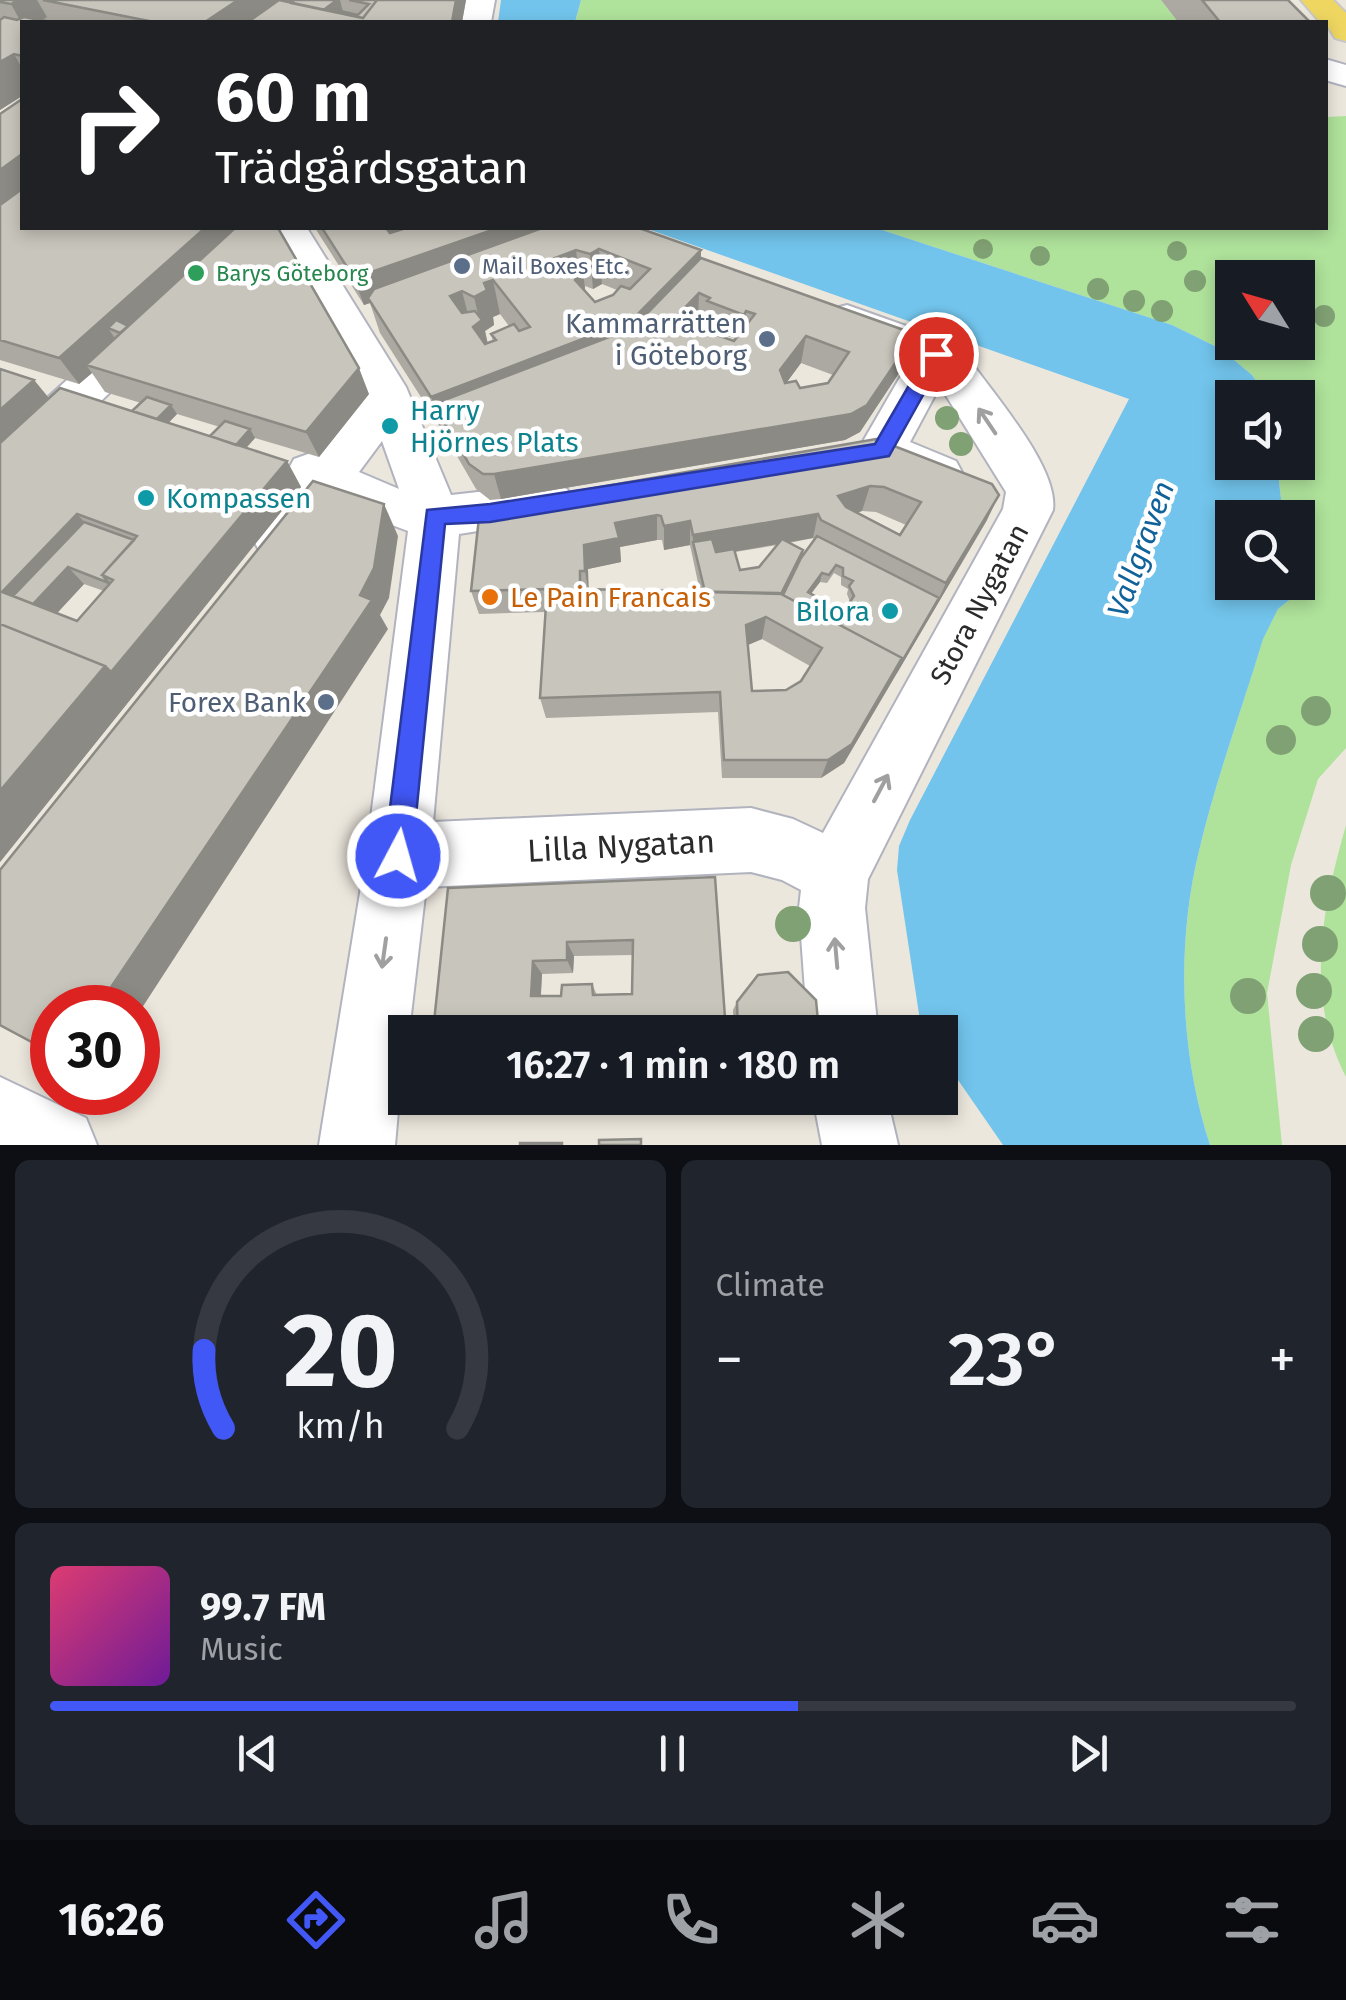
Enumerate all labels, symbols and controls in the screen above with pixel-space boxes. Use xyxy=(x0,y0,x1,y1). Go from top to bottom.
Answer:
text: 60 m xyxy=(215,56,371,140)
icon: right xyxy=(50,60,180,190)
text: Trädgårdsgatan xyxy=(215,141,529,195)
place label: Mail Boxes Etc. xyxy=(482,253,629,280)
marker: Mail Boxes Etc. xyxy=(451,255,473,277)
place label: Barys Göteborg xyxy=(216,260,369,287)
north arrow xyxy=(1215,260,1315,360)
map controls xyxy=(1215,260,1315,600)
marker: Barys Göteborg xyxy=(185,262,207,284)
place label: Kammarrätten i Göteborg xyxy=(565,307,747,372)
pin xyxy=(894,312,979,397)
icon: arrive xyxy=(909,327,964,382)
marker: Kammarrätten i Göteborg xyxy=(756,328,778,350)
button: sound xyxy=(1215,380,1315,480)
place label: Harry Hjörnes Plats xyxy=(410,394,579,459)
one-way arrow xyxy=(977,408,998,436)
marker: Harry Hjörnes Plats xyxy=(379,415,401,437)
water label: Vallgraven xyxy=(1100,476,1182,622)
place label: Kompassen xyxy=(166,482,311,515)
marker: Kompassen xyxy=(135,487,157,509)
button: search xyxy=(1215,500,1315,600)
street label: Stora Nygatan xyxy=(923,518,1036,690)
place label: Le Pain Francais xyxy=(510,581,711,614)
marker: Le Pain Francais xyxy=(479,586,501,608)
place label: Bilora xyxy=(796,595,870,628)
marker: Bilora xyxy=(879,600,901,622)
place label: Forex Bank xyxy=(168,686,307,719)
marker: Forex Bank xyxy=(315,691,337,713)
one-way arrow xyxy=(872,773,891,803)
position arrow xyxy=(346,804,450,908)
street label: Lilla Nygatan xyxy=(526,822,716,870)
one-way arrow xyxy=(375,936,393,968)
one-way arrow xyxy=(827,938,846,970)
speed limit sign: 30 xyxy=(30,985,160,1115)
text: 16:27 · 1 min · 180 m xyxy=(506,1042,840,1088)
text: Climate xyxy=(716,1266,825,1304)
text: 20 xyxy=(283,1289,398,1414)
text: 23° xyxy=(948,1315,1064,1405)
text: − xyxy=(716,1327,743,1393)
text: + xyxy=(1269,1327,1296,1393)
text: km/h xyxy=(296,1405,384,1447)
text: 99.7 FM xyxy=(200,1584,326,1630)
text: Music xyxy=(200,1630,283,1668)
icon: previous xyxy=(230,1726,285,1781)
icon: pause xyxy=(645,1726,700,1781)
icon: next xyxy=(1061,1726,1116,1781)
icon: directions xyxy=(281,1885,351,1955)
icon: music xyxy=(469,1885,539,1955)
icon: phone xyxy=(656,1885,726,1955)
icon: climate xyxy=(843,1885,913,1955)
icon: car xyxy=(1030,1885,1100,1955)
icon: filters xyxy=(1217,1885,1287,1955)
text: 16:26 xyxy=(59,1893,164,1947)

